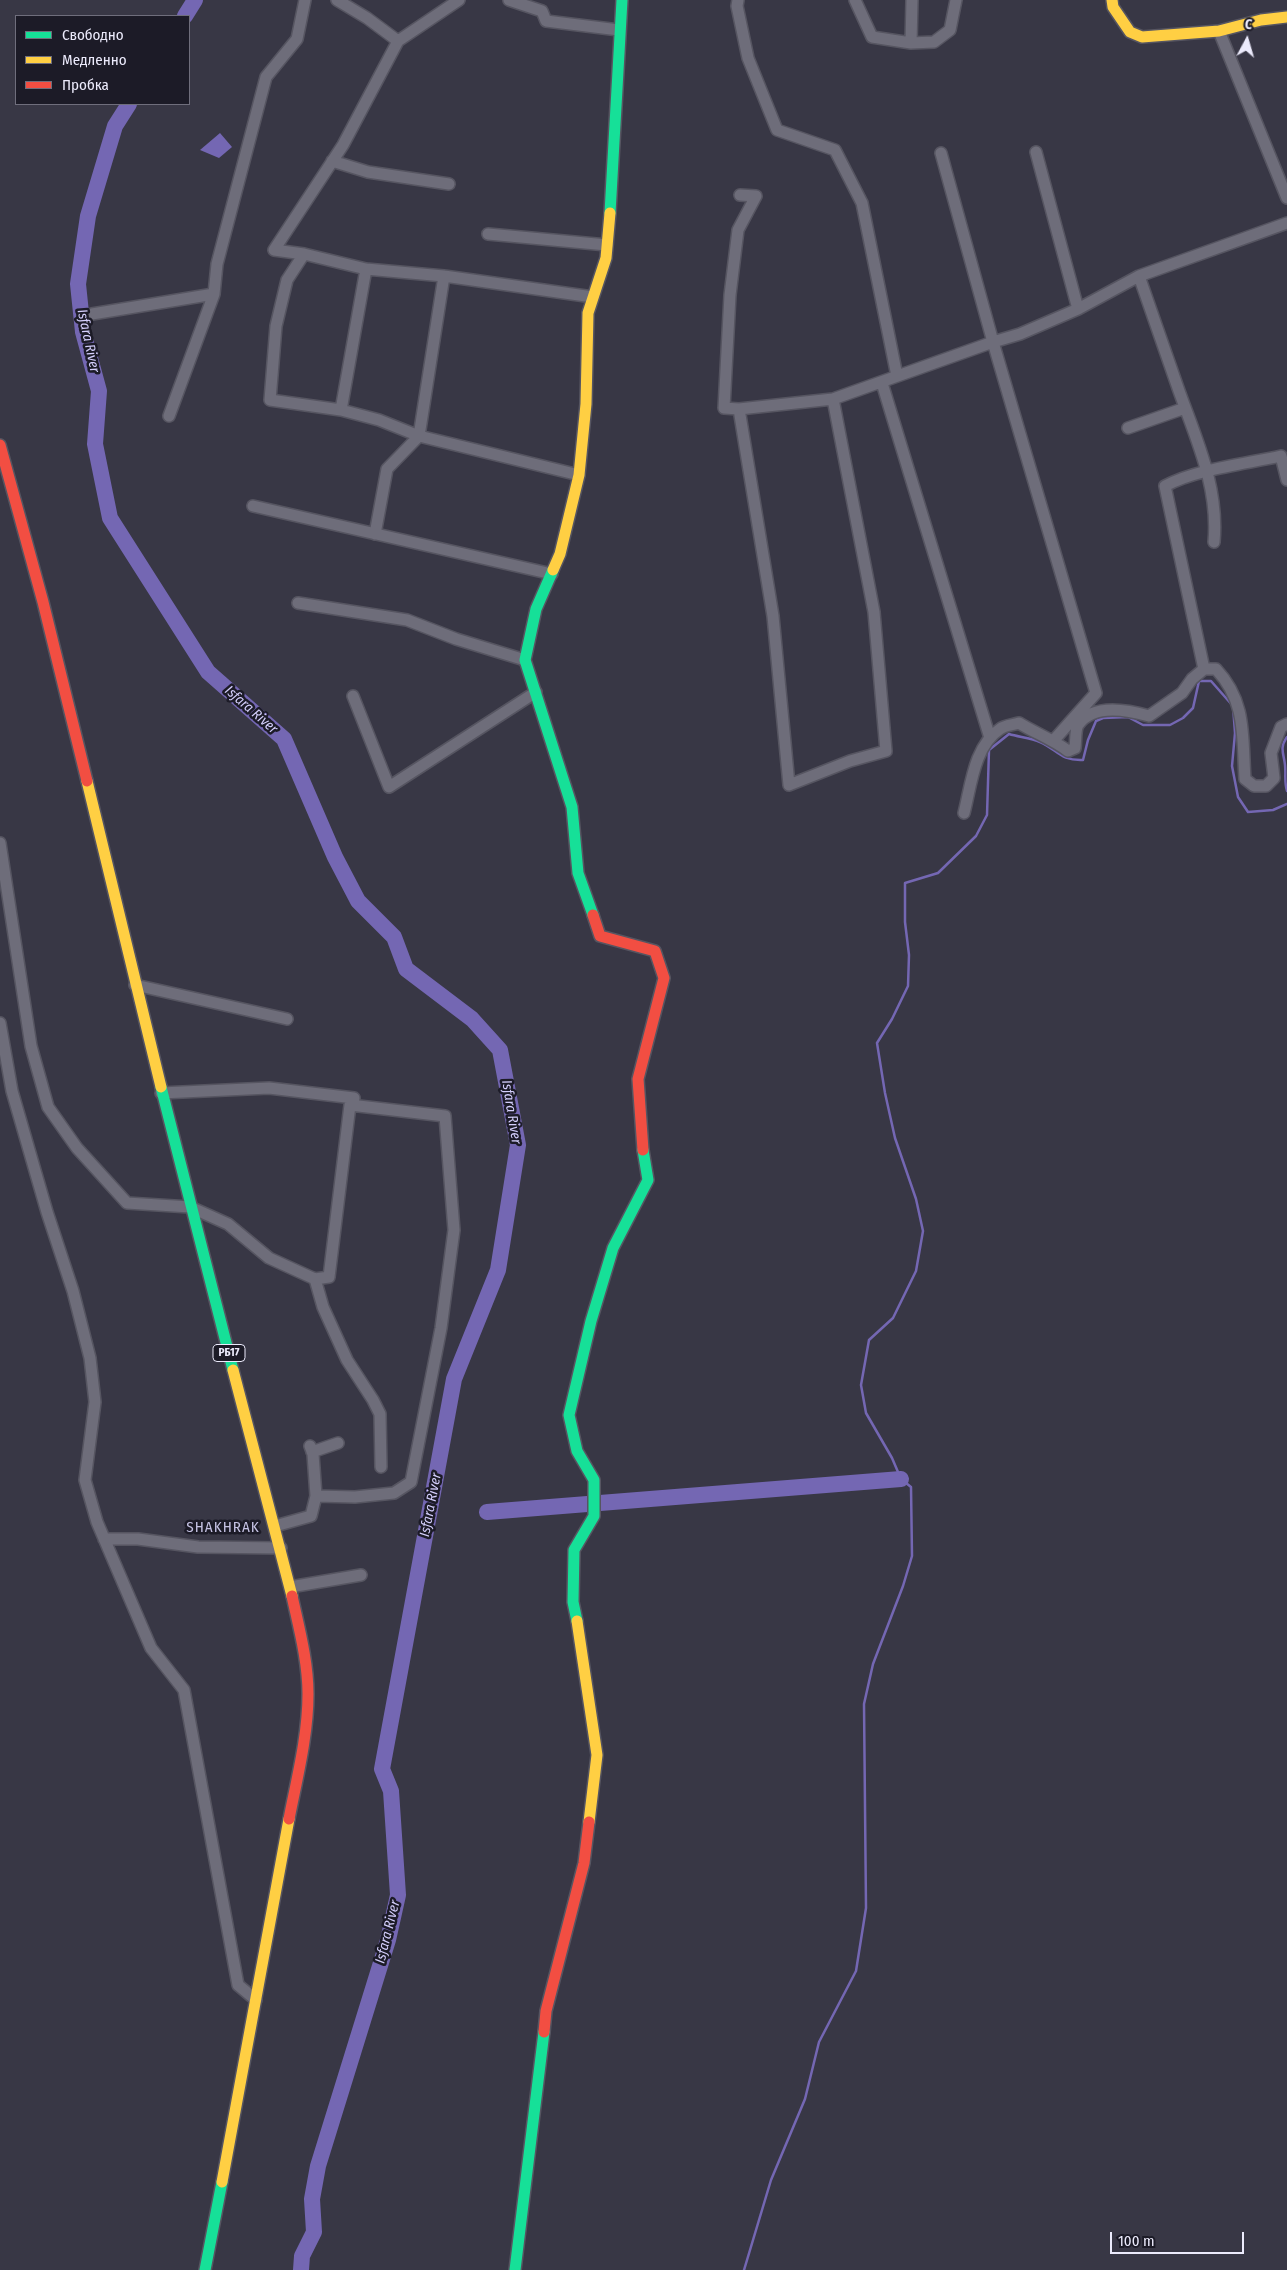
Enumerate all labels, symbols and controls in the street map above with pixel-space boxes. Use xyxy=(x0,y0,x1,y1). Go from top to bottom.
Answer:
legend xyxy=(15,15,190,105)
north arrow xyxy=(1222,15,1272,65)
text: С xyxy=(1244,16,1253,33)
text: Свободно xyxy=(62,26,124,44)
text: Медленно xyxy=(62,51,127,69)
text: Пробка xyxy=(62,76,109,94)
water label: Isfara River xyxy=(73,308,103,374)
water label: Isfara River xyxy=(221,683,281,737)
water label: Isfara River xyxy=(498,1079,524,1145)
road number: РБ17 xyxy=(213,1345,245,1362)
water label: Isfara River xyxy=(417,1472,445,1538)
district label: SHAKHRAK xyxy=(185,1519,261,1537)
water label: Isfara River xyxy=(372,1899,404,1965)
scale bar xyxy=(1112,2222,1246,2254)
text: 100 m xyxy=(1118,2232,1155,2250)

